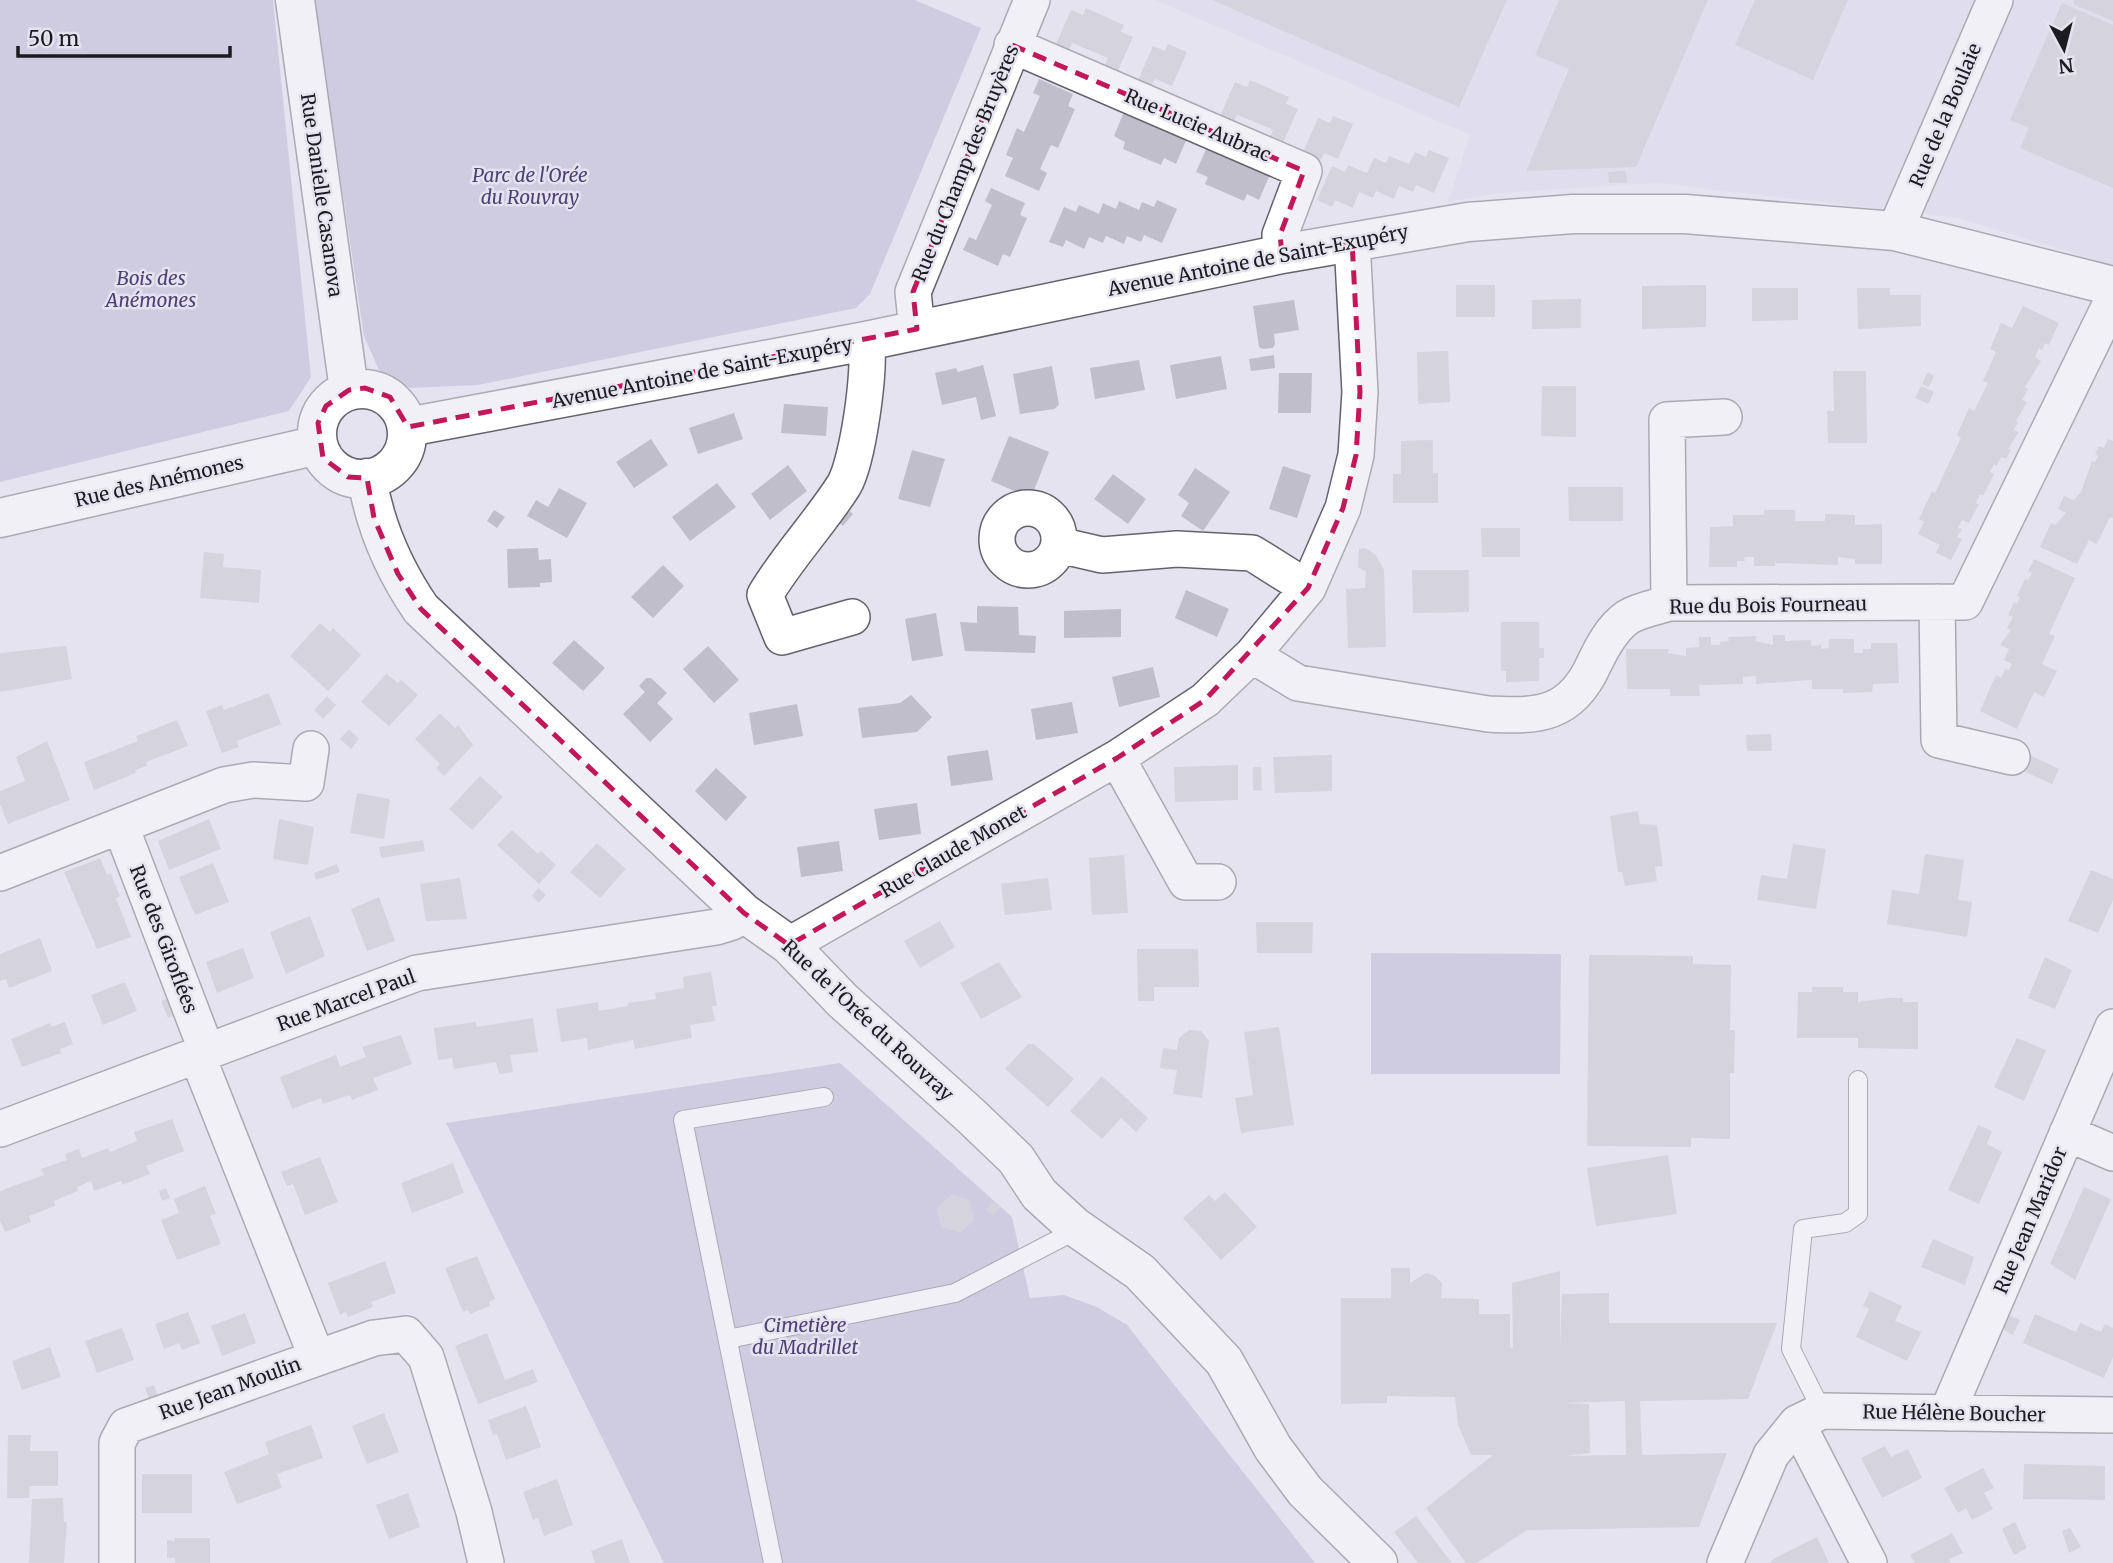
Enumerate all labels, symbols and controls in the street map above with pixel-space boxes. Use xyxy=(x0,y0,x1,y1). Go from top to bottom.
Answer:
scale bar xyxy=(18,14,229,58)
north arrow xyxy=(2029,14,2099,84)
text: 50 m xyxy=(28,25,79,52)
street label: Rue de la Boulaie xyxy=(1904,39,1986,191)
street label: Rue du Champ des Bruyères xyxy=(906,41,1024,285)
text: N xyxy=(2057,53,2075,79)
street label: Rue Lucie Aubrac xyxy=(1121,83,1275,167)
street label: Rue Danielle Casanova xyxy=(296,92,348,298)
park label: Parc de l'Orée du Rouvray xyxy=(472,163,588,209)
street label: Avenue Antoine de Saint-Exupéry xyxy=(1105,219,1410,301)
park label: Bois des Anémones xyxy=(104,266,196,312)
street label: Avenue Antoine de Saint-Exupéry xyxy=(549,331,854,413)
street label: Rue des Anémones xyxy=(72,450,246,512)
street label: Rue du Bois Fourneau xyxy=(1669,591,1867,619)
street label: Rue Claude Monet xyxy=(876,799,1031,903)
street label: Rue des Giroflées xyxy=(125,862,203,1016)
street label: Rue de l'Orée du Rouvray xyxy=(777,934,959,1106)
street label: Rue Marcel Paul xyxy=(273,964,419,1036)
street label: Rue Jean Maridor xyxy=(1988,1142,2072,1297)
park label: Cimetière du Madrillet xyxy=(752,1313,858,1359)
street label: Rue Jean Moulin xyxy=(156,1351,305,1425)
street label: Rue Hélène Boucher xyxy=(1862,1399,2046,1427)

